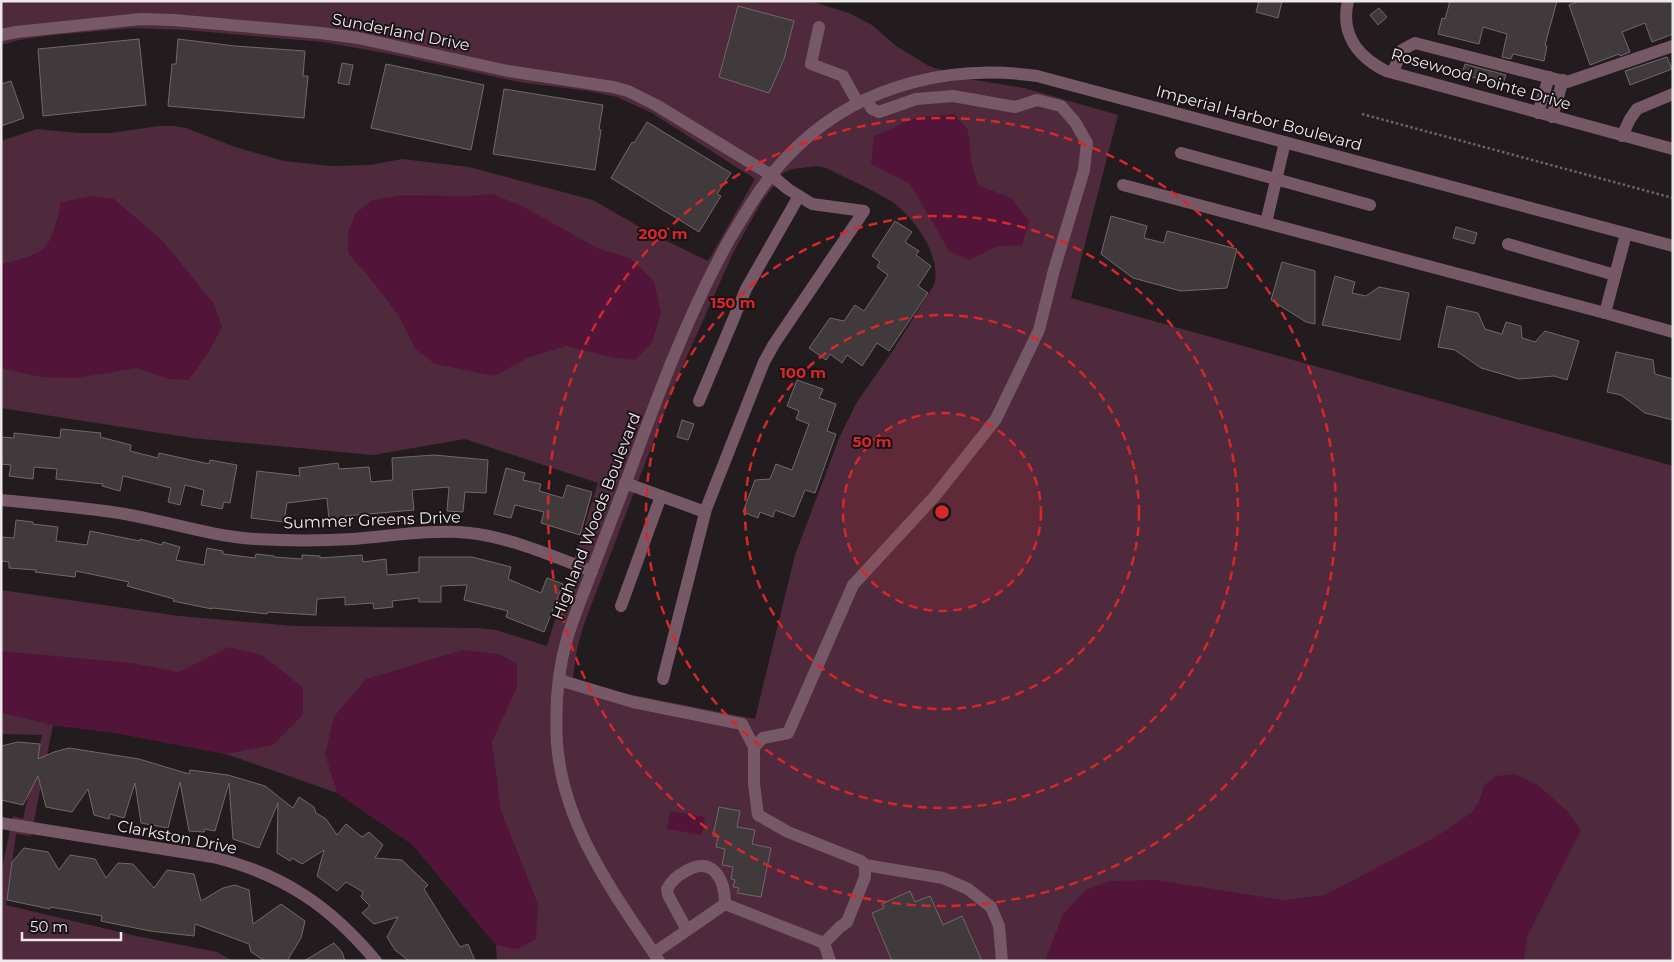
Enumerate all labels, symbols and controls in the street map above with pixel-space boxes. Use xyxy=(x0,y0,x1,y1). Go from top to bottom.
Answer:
street label: Sunderland Drive xyxy=(331,9,471,55)
street label: Rosewood Pointe Drive xyxy=(1389,44,1573,114)
street label: Imperial Harbor Boulevard xyxy=(1154,81,1364,155)
text: 200 m xyxy=(638,224,688,243)
text: 150 m xyxy=(711,293,755,312)
text: 100 m xyxy=(780,363,826,382)
street label: Highland Woods Boulevard xyxy=(548,410,644,622)
text: 50 m xyxy=(852,432,892,451)
centre of rings xyxy=(933,503,951,521)
street label: Summer Greens Drive xyxy=(283,507,461,533)
street label: Clarkston Drive xyxy=(115,816,239,858)
scale bar xyxy=(22,910,121,942)
text: 50 m xyxy=(30,917,68,936)

